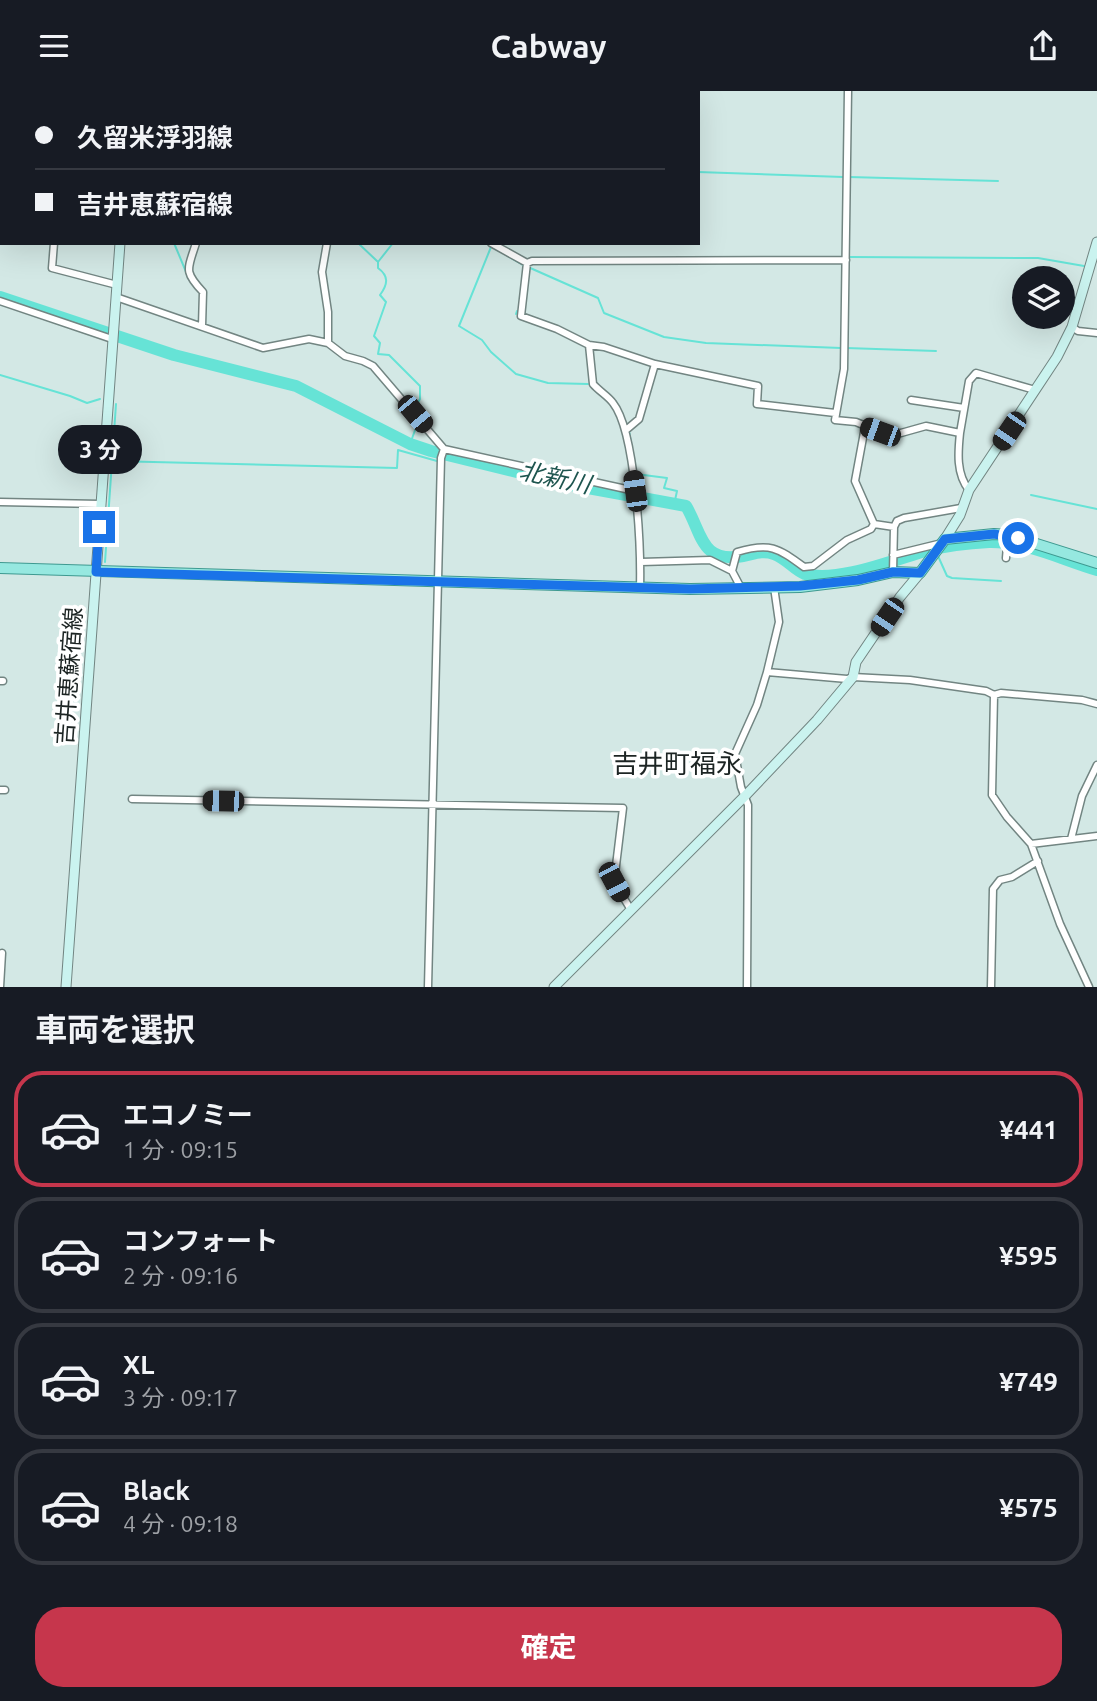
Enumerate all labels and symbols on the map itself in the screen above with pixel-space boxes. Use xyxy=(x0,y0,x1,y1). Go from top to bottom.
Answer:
car xyxy=(394,391,437,437)
car xyxy=(989,408,1030,454)
car xyxy=(857,415,904,449)
callout: 3 分 xyxy=(57,425,141,475)
water label: 北新川 xyxy=(517,457,596,499)
car xyxy=(622,469,649,513)
route end xyxy=(83,511,115,543)
route start xyxy=(1002,522,1034,554)
car xyxy=(867,594,908,640)
street label: 吉井恵蘇宿線 xyxy=(51,606,86,746)
district label: 吉井町福永 xyxy=(612,749,742,778)
car xyxy=(202,790,245,812)
car xyxy=(595,859,634,905)

